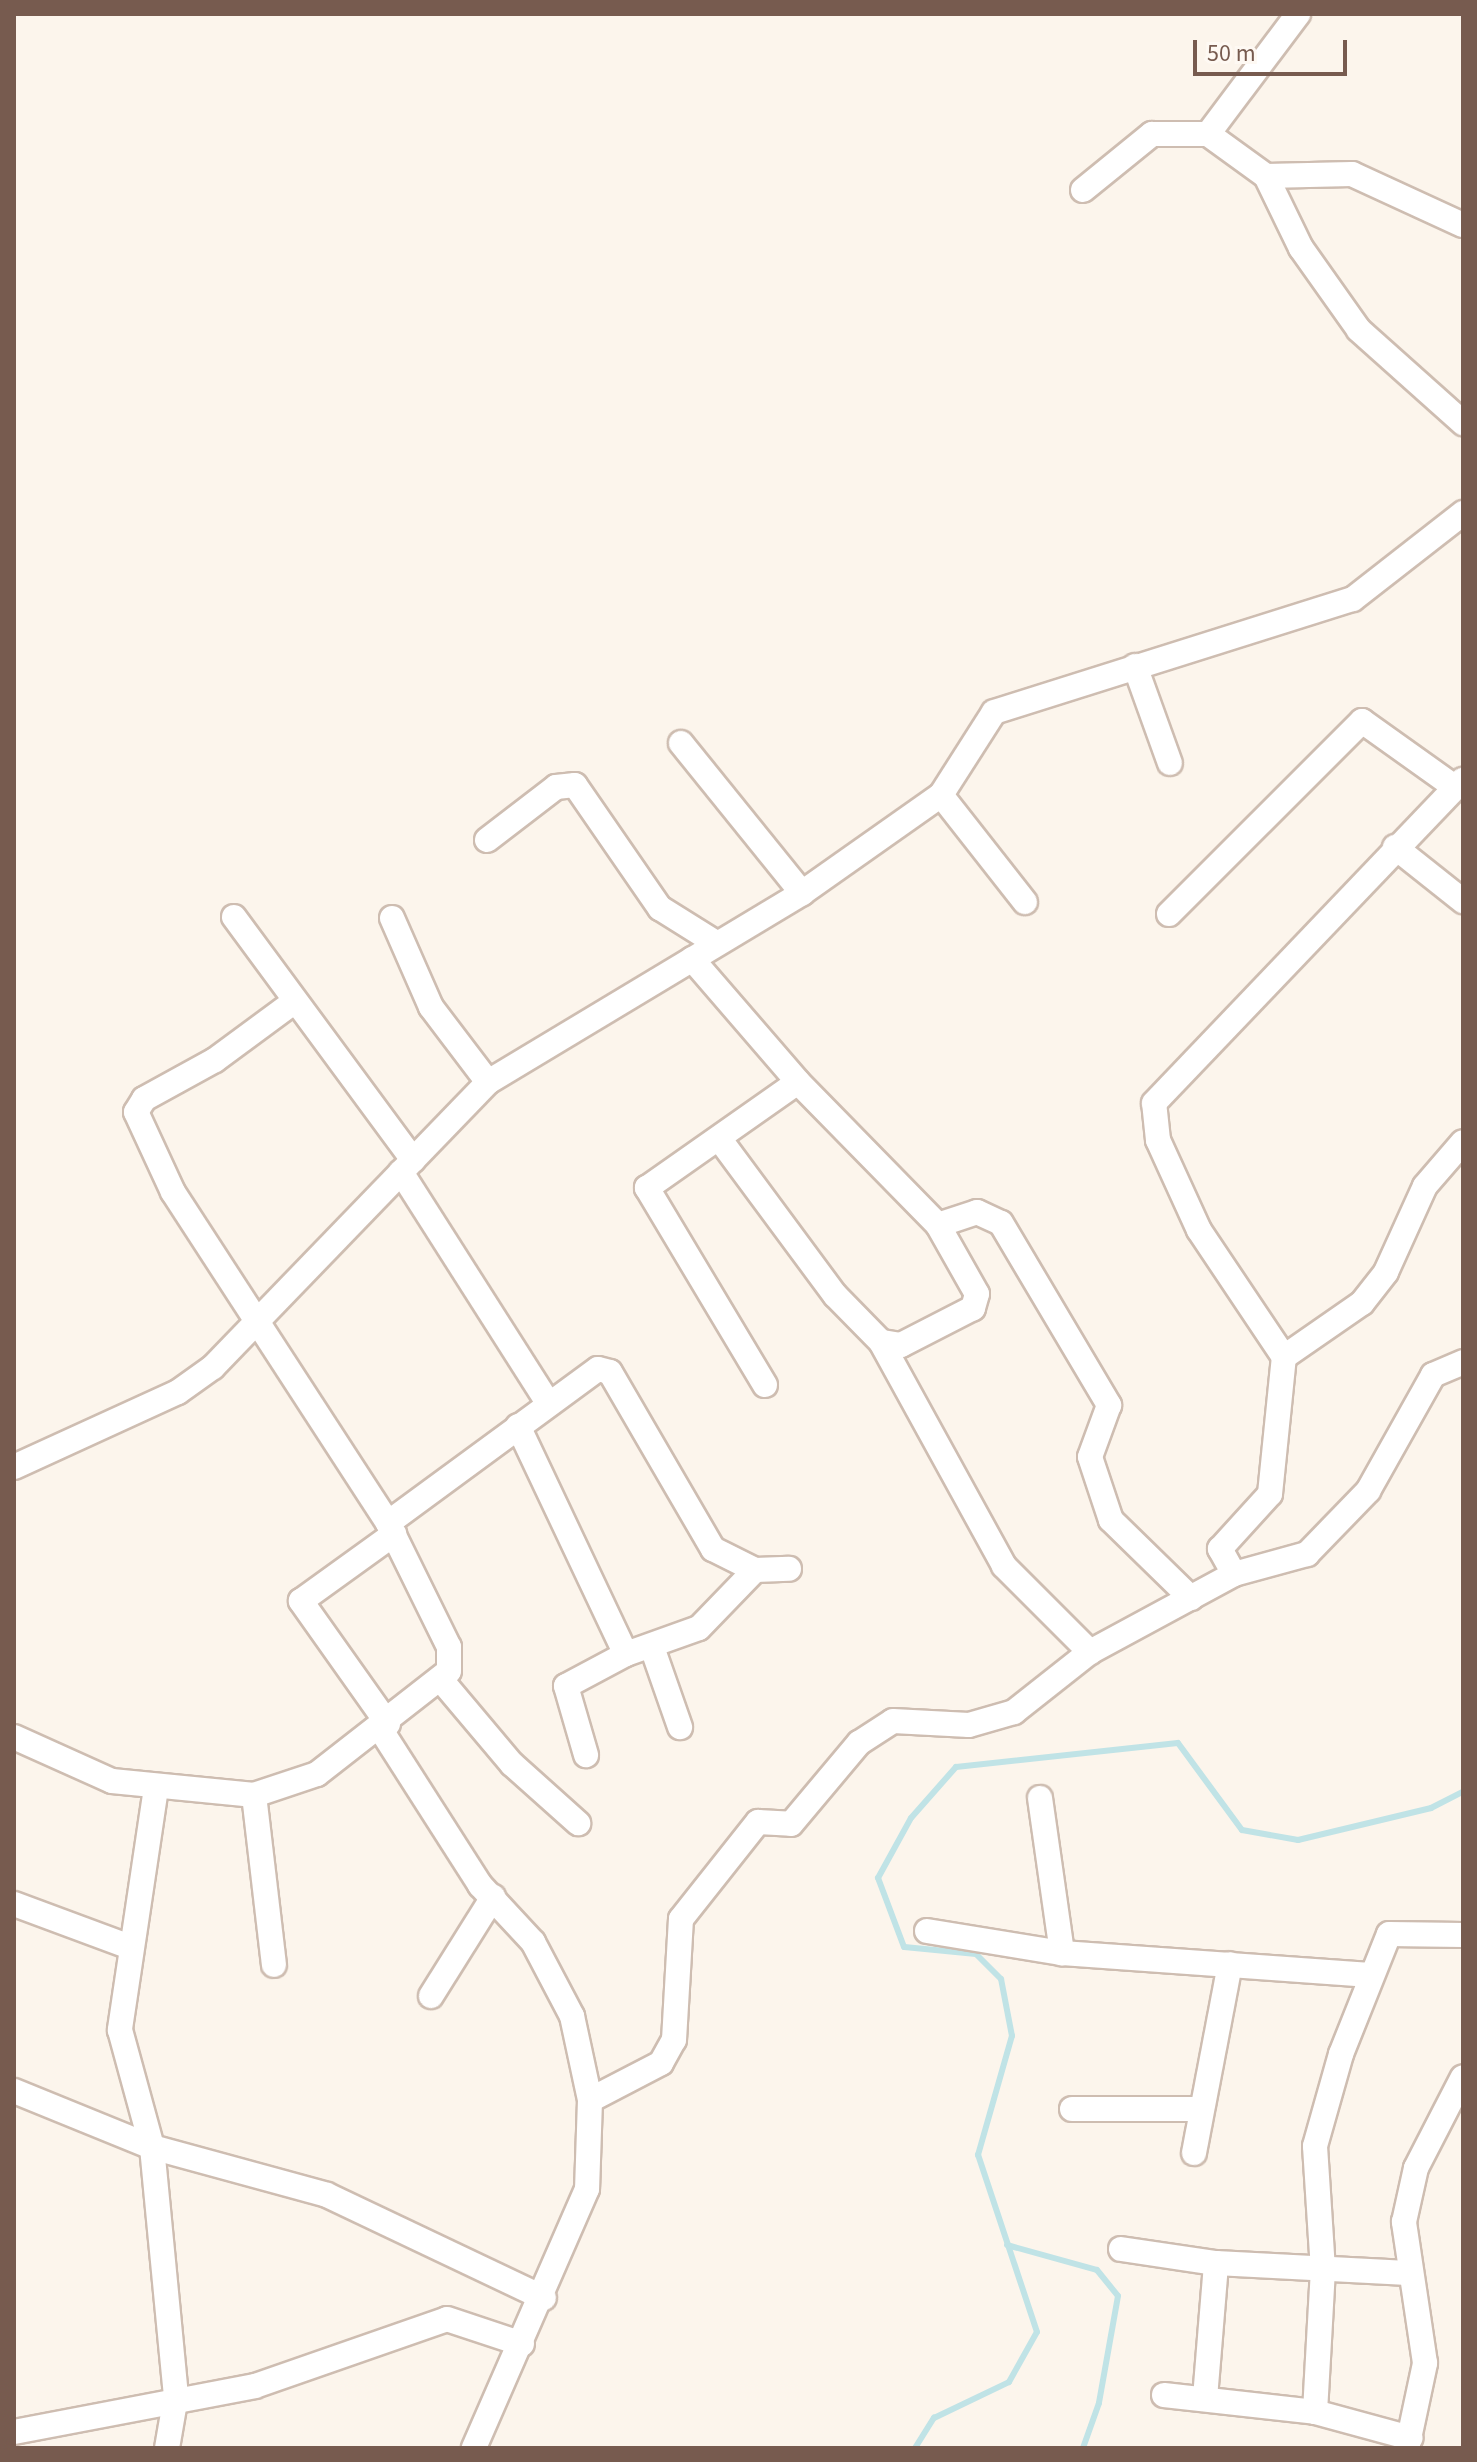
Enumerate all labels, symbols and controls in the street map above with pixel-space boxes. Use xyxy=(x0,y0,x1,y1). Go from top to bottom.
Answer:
scale bar xyxy=(1197,24,1351,74)
text: 50 m xyxy=(1207,36,1256,71)

